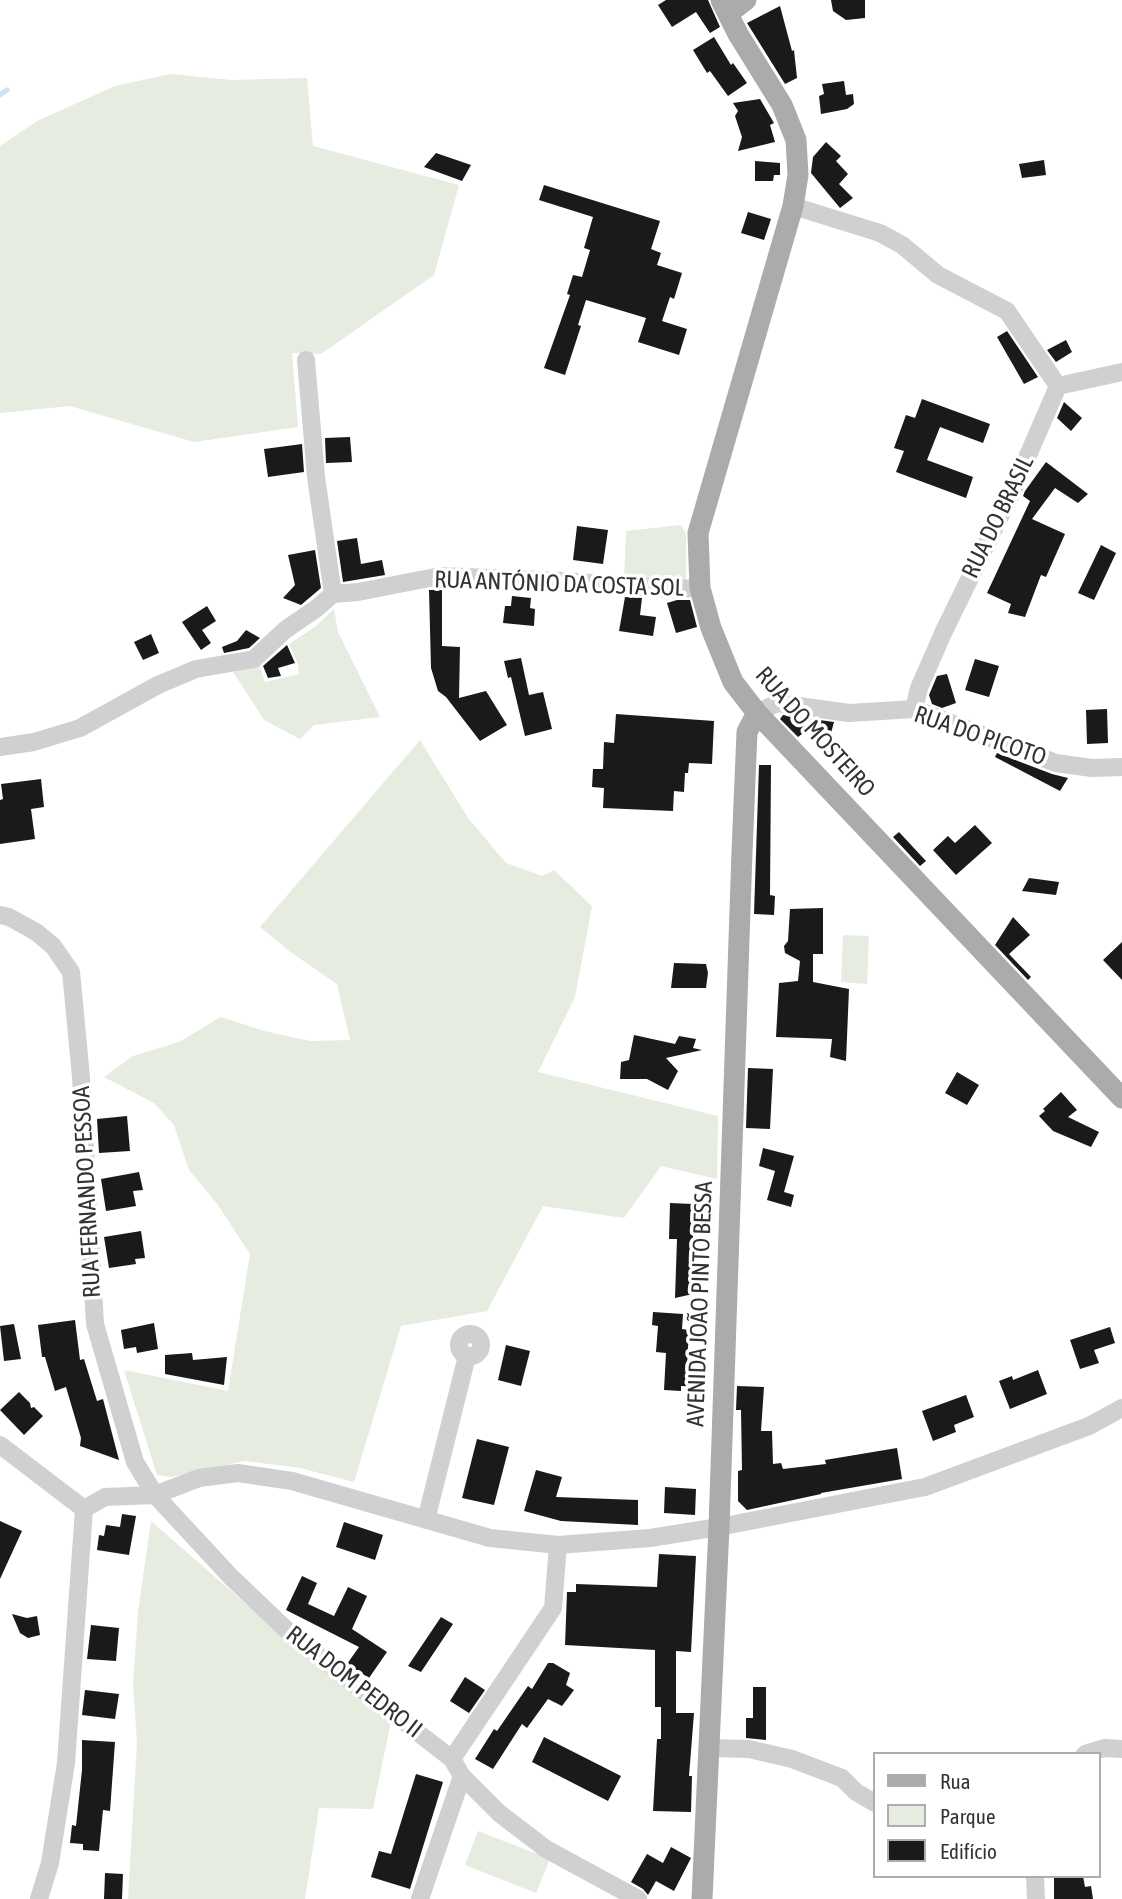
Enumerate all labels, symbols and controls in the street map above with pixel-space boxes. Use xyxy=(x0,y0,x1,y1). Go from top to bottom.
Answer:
street label: RUA DO BRASIL xyxy=(956,451,1040,583)
street label: RUA ANTÓNIO DA COSTA SOL xyxy=(434,565,684,603)
street label: RUA DO MOSTEIRO xyxy=(749,661,881,803)
street label: RUA DO PICOTO xyxy=(910,700,1050,772)
street label: RUA FERNANDO PESSOA xyxy=(67,1085,107,1299)
street label: AVENIDA JOÃO PINTO BESSA xyxy=(681,1181,719,1427)
street label: RUA DOM PEDRO II xyxy=(280,1620,428,1744)
legend xyxy=(874,1752,1101,1878)
text: Rua xyxy=(940,1769,970,1793)
text: Parque xyxy=(940,1804,995,1828)
text: Edifício xyxy=(940,1839,997,1863)

